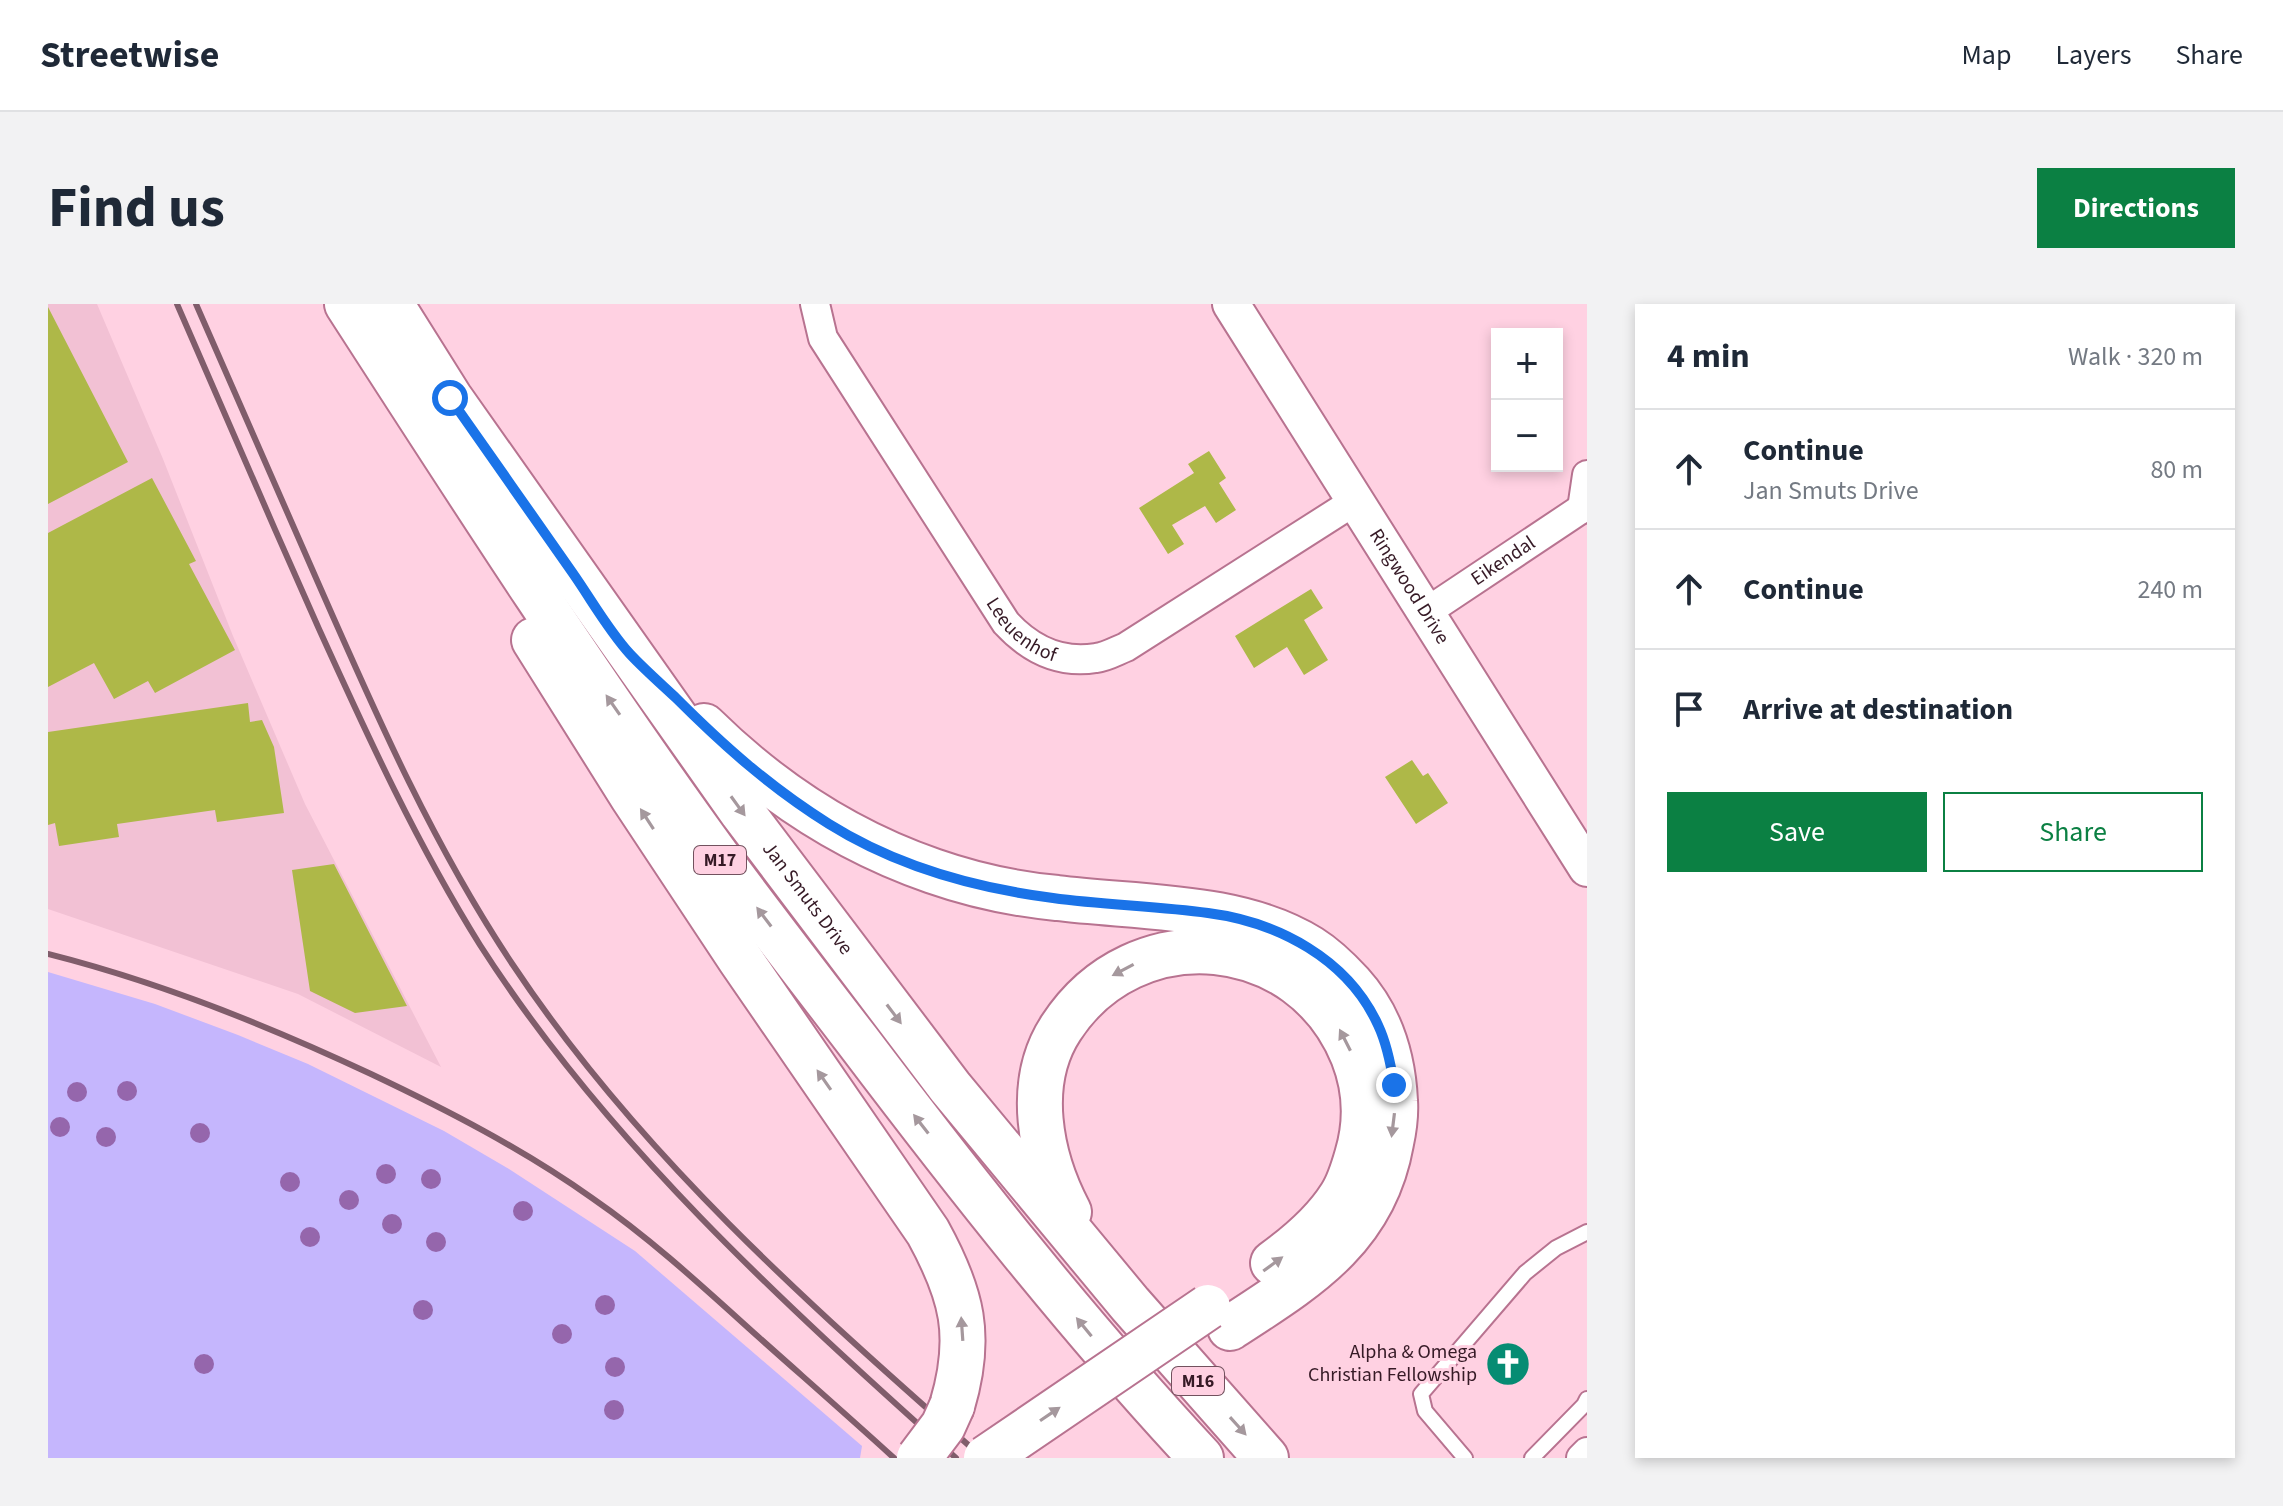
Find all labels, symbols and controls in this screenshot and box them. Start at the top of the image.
text: Streetwise [40,28,219,82]
text: Map [1961,35,2011,75]
text: Layers [2055,35,2131,75]
text: Share [2175,35,2243,75]
button: Directions [2037,168,2235,248]
text: Find us [48,169,225,248]
map controls [1491,328,1563,472]
button: + [1491,328,1563,400]
text: 4 min [1667,332,1750,381]
text: Walk · 320 m [2068,338,2203,375]
route start [432,380,468,416]
button: − [1491,400,1563,472]
text: Continue [1743,429,1864,472]
icon: ahead [1667,447,1711,491]
text: 80 m [2150,451,2203,488]
text: Jan Smuts Drive [1743,472,1919,509]
street label: Ringwood Drive [1362,523,1456,650]
street label: Eikendal [1465,529,1541,593]
icon: ahead [1667,567,1711,611]
text: Continue [1743,568,1864,611]
text: 240 m [2137,571,2203,608]
street label: Leeuenhof [979,592,1061,670]
icon: arrive [1667,687,1711,731]
text: Arrive at destination [1743,688,2013,731]
one-way arrow [606,695,621,716]
button: Save [1667,792,1927,872]
button: Share [1943,792,2203,872]
one-way arrow [729,796,745,816]
one-way arrow [640,808,655,829]
street label: Jan Smuts Drive [755,836,859,961]
road number: M17 [694,846,746,874]
one-way arrow [756,907,772,927]
one-way arrow [1112,962,1134,976]
one-way arrow [886,1004,902,1024]
one-way arrow [1338,1029,1352,1052]
route end [1376,1067,1412,1103]
one-way arrow [817,1070,832,1091]
one-way arrow [1387,1113,1400,1138]
one-way arrow [913,1114,930,1134]
one-way arrow [1262,1256,1283,1272]
one-way arrow [956,1316,969,1341]
one-way arrow [1076,1317,1093,1337]
place label: Alpha & Omega Christian Fellowship [1308,1338,1477,1389]
church icon: Alpha & Omega Christian Fellowship [1484,1340,1532,1388]
road number: M16 [1172,1367,1224,1395]
one-way arrow [1040,1407,1061,1422]
one-way arrow [1228,1416,1246,1435]

